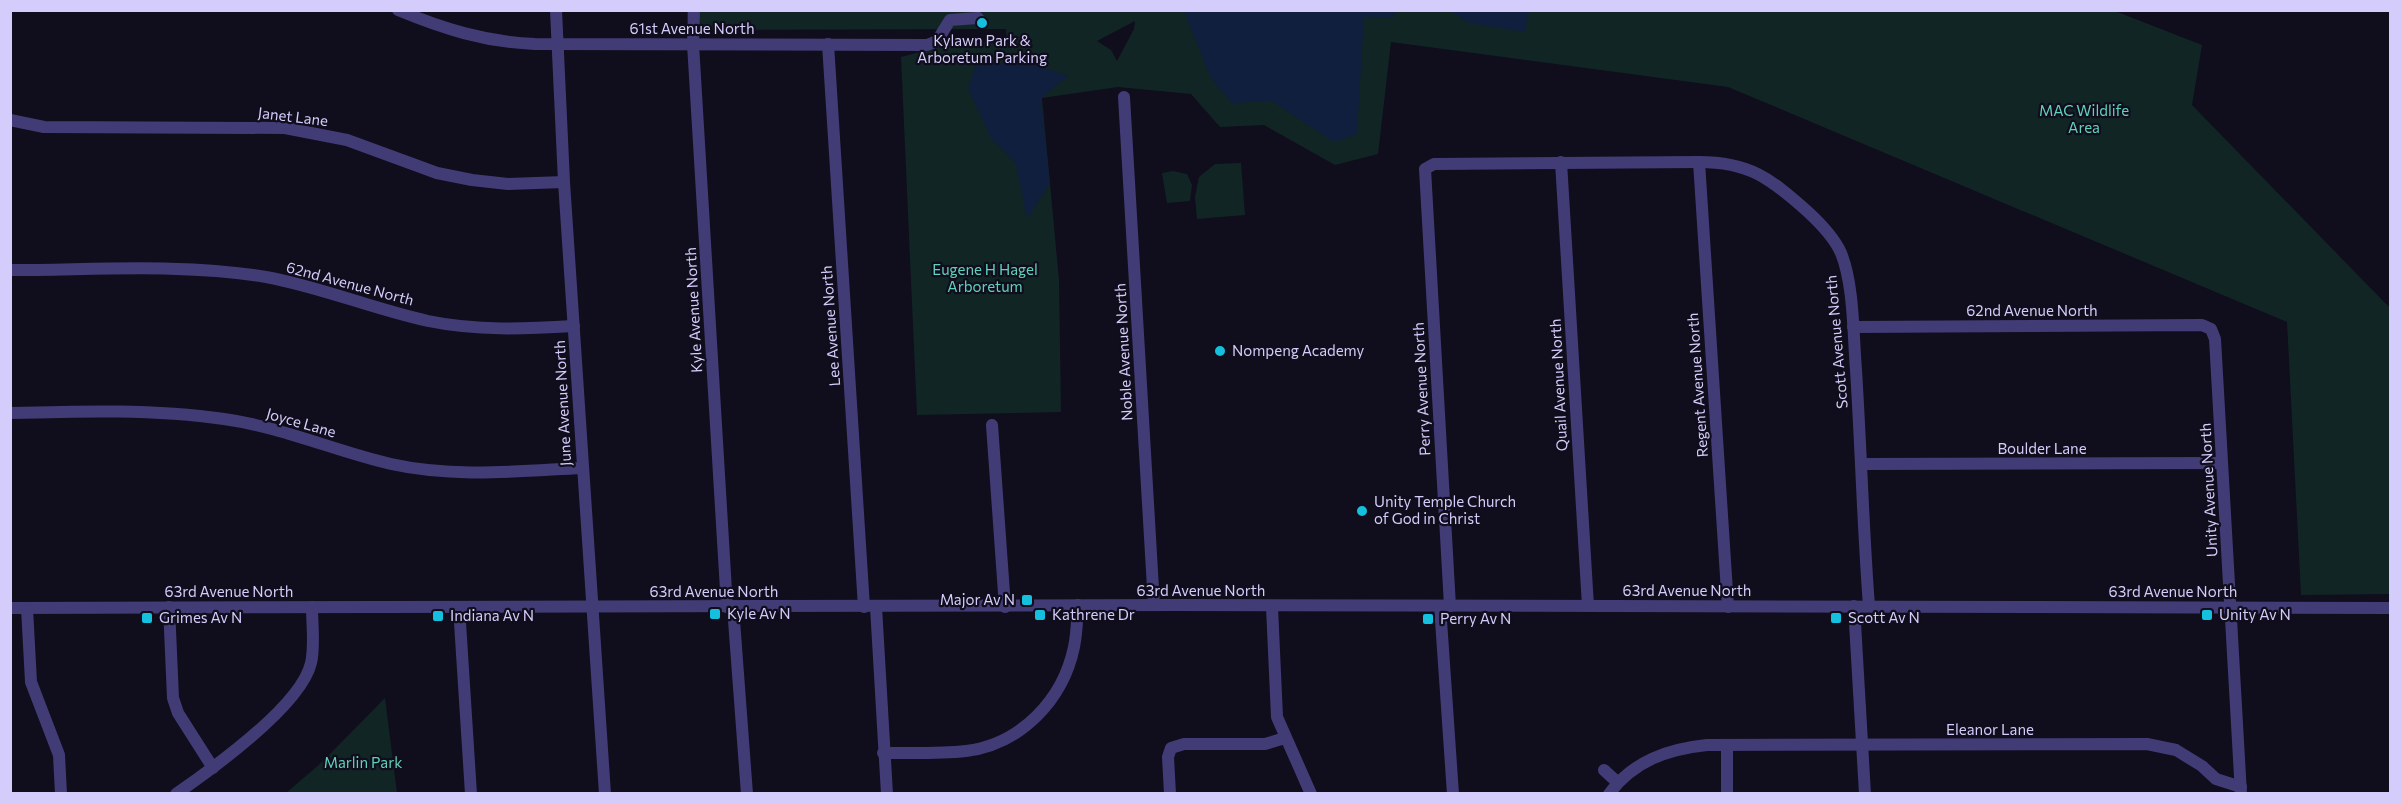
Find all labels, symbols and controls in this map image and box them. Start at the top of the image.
marker: Kylawn Park & Arboretum Parking [975,16,989,30]
street label: 61st Avenue North [629,19,755,37]
place label: Kylawn Park & Arboretum Parking [917,31,1047,66]
park label: MAC Wildlife Area [2039,101,2129,136]
street label: Janet Lane [257,103,329,129]
street label: Kyle Avenue North [681,247,705,373]
street label: 62nd Avenue North [284,257,416,309]
park label: Eugene H Hagel Arboretum [932,260,1038,295]
street label: Lee Avenue North [817,265,843,387]
street label: Scott Avenue North [1821,274,1851,410]
street label: Noble Avenue North [1110,283,1136,421]
street label: 62nd Avenue North [1966,301,2098,319]
street label: Regent Avenue North [1683,312,1711,458]
street label: Quail Avenue North [1546,318,1570,452]
street label: Perry Avenue North [1409,322,1433,456]
street label: June Avenue North [550,340,574,466]
place label: Nompeng Academy [1232,341,1365,359]
marker: Nompeng Academy [1213,344,1227,358]
street label: Joyce Lane [264,404,338,441]
street label: Unity Avenue North [2196,423,2220,557]
street label: Boulder Lane [1997,439,2087,457]
place label: Unity Temple Church of God in Christ [1374,492,1516,527]
marker: Unity Temple Church of God in Christ [1355,504,1369,518]
street label: 63rd Avenue North [1137,581,1265,599]
street label: 63rd Avenue North [1623,581,1751,599]
street label: 63rd Avenue North [165,582,293,600]
street label: 63rd Avenue North [650,582,778,600]
street label: 63rd Avenue North [2109,582,2237,600]
place label: Major Av N [940,590,1015,608]
marker: Major Av N [1020,593,1034,607]
place label: Kyle Av N [727,604,791,622]
place label: Kathrene Dr [1052,605,1135,623]
place label: Unity Av N [2219,605,2291,623]
place label: Indiana Av N [450,606,534,624]
marker: Kyle Av N [708,607,722,621]
place label: Grimes Av N [159,608,242,626]
marker: Kathrene Dr [1033,608,1047,622]
place label: Scott Av N [1848,608,1920,626]
marker: Unity Av N [2200,608,2214,622]
marker: Indiana Av N [431,609,445,623]
place label: Perry Av N [1440,609,1511,627]
marker: Grimes Av N [140,611,154,625]
marker: Scott Av N [1829,611,1843,625]
marker: Perry Av N [1421,612,1435,626]
street label: Eleanor Lane [1946,720,2034,738]
park label: Marlin Park [324,753,402,771]

